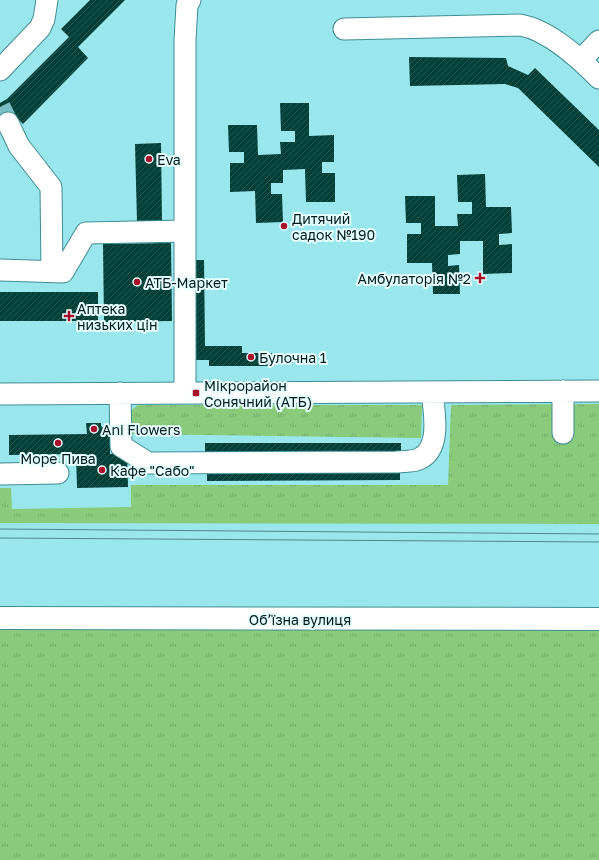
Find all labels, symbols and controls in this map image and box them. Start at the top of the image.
place label: Eva [157,151,181,168]
marker: Eva [144,154,154,164]
place label: Дитячий садок №190 [292,210,375,243]
marker: Дитячий садок №190 [279,221,289,231]
place label: Амбулаторія №2 [358,270,471,287]
marker: Амбулаторія №2 [474,272,486,284]
place label: АТБ-Маркет [145,274,228,291]
marker: АТБ-Маркет [132,277,142,287]
place label: Аптека низьких цін [77,300,158,333]
marker: Аптека низьких цін [64,311,74,321]
place label: Булочна 1 [259,349,327,366]
marker: Булочна 1 [246,352,256,362]
place label: Мікрорайон Сонячний (АТБ) [204,377,312,410]
marker: Мікрорайон Сонячний (АТБ) [191,388,201,398]
place label: Ani Flowers [102,421,180,438]
marker: Ani Flowers [89,424,99,434]
marker: Море Пива [53,438,63,448]
place label: Море Пива [20,450,96,467]
place label: Кафе "Сабо" [110,462,195,479]
marker: Кафе "Сабо" [97,465,107,475]
street label: Обʼїзна вулиця [249,611,351,628]

